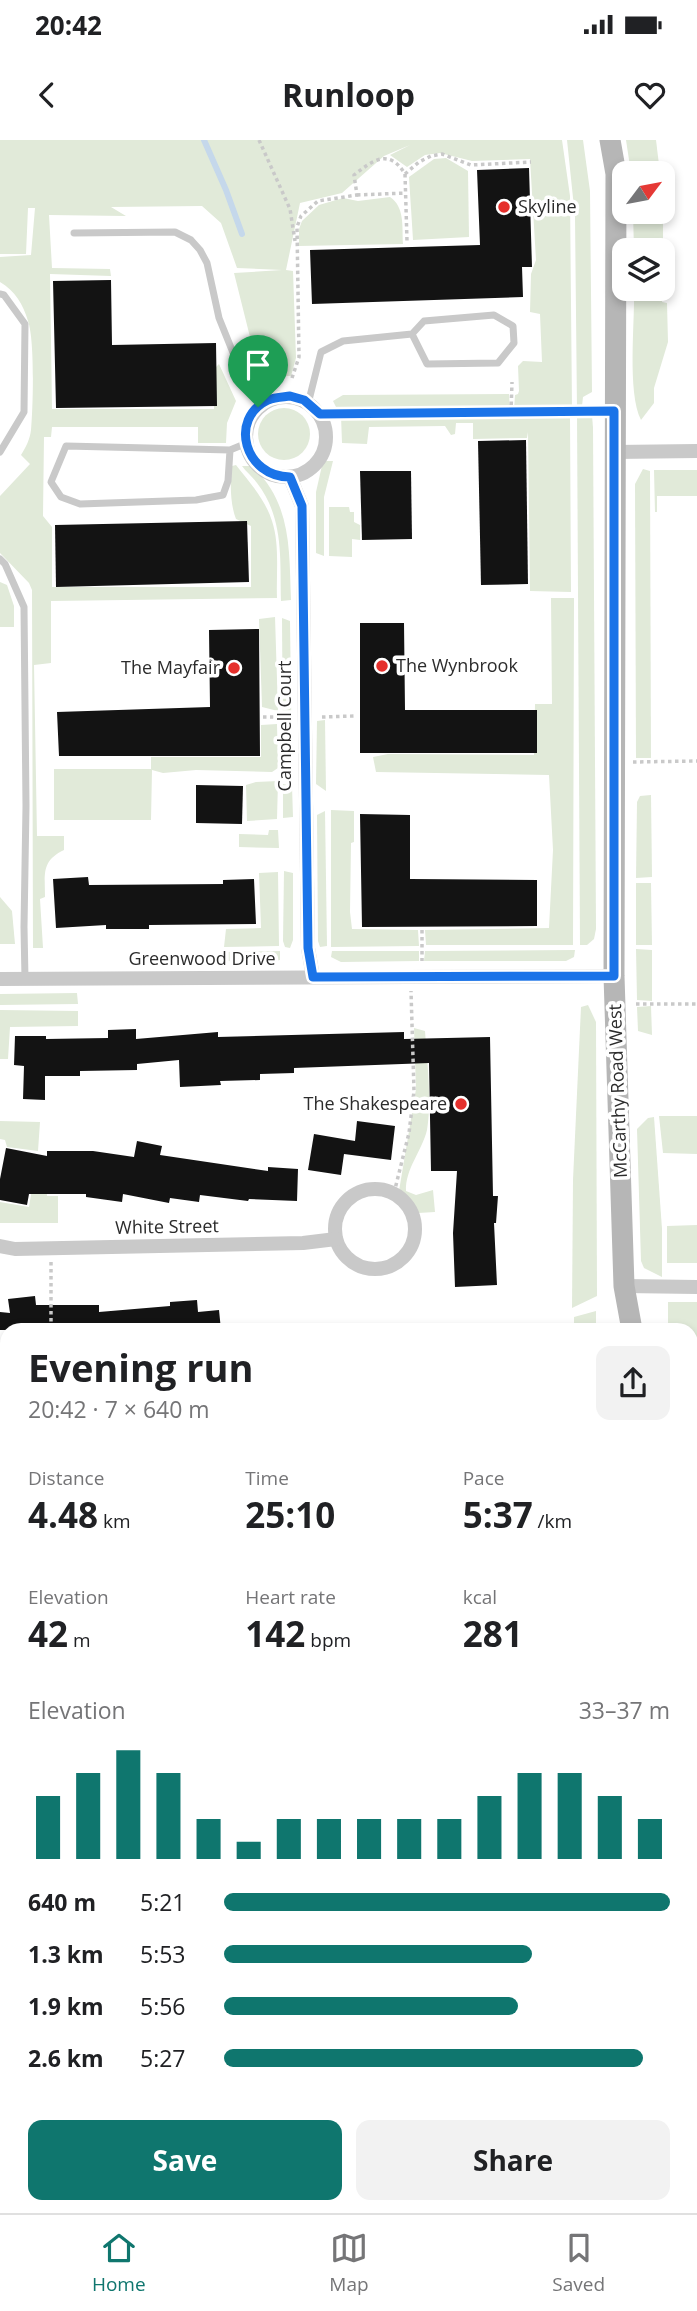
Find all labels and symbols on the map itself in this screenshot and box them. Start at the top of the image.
north arrow [612,161,676,224]
place label: Skyline [518,194,577,218]
marker: Skyline [496,199,512,215]
pin [228,335,288,407]
place label: The Wynbrook [396,653,518,677]
place label: The Mayfair [121,655,221,679]
marker: The Wynbrook [374,658,390,674]
marker: The Mayfair [226,660,242,676]
street label: Campbell Court [272,661,296,791]
street label: Greenwood Drive [128,946,276,970]
street label: McCarthy Road West [602,1004,632,1178]
place label: The Shakespeare [304,1091,447,1115]
marker: The Shakespeare [453,1096,469,1112]
street label: White Street [115,1213,219,1239]

